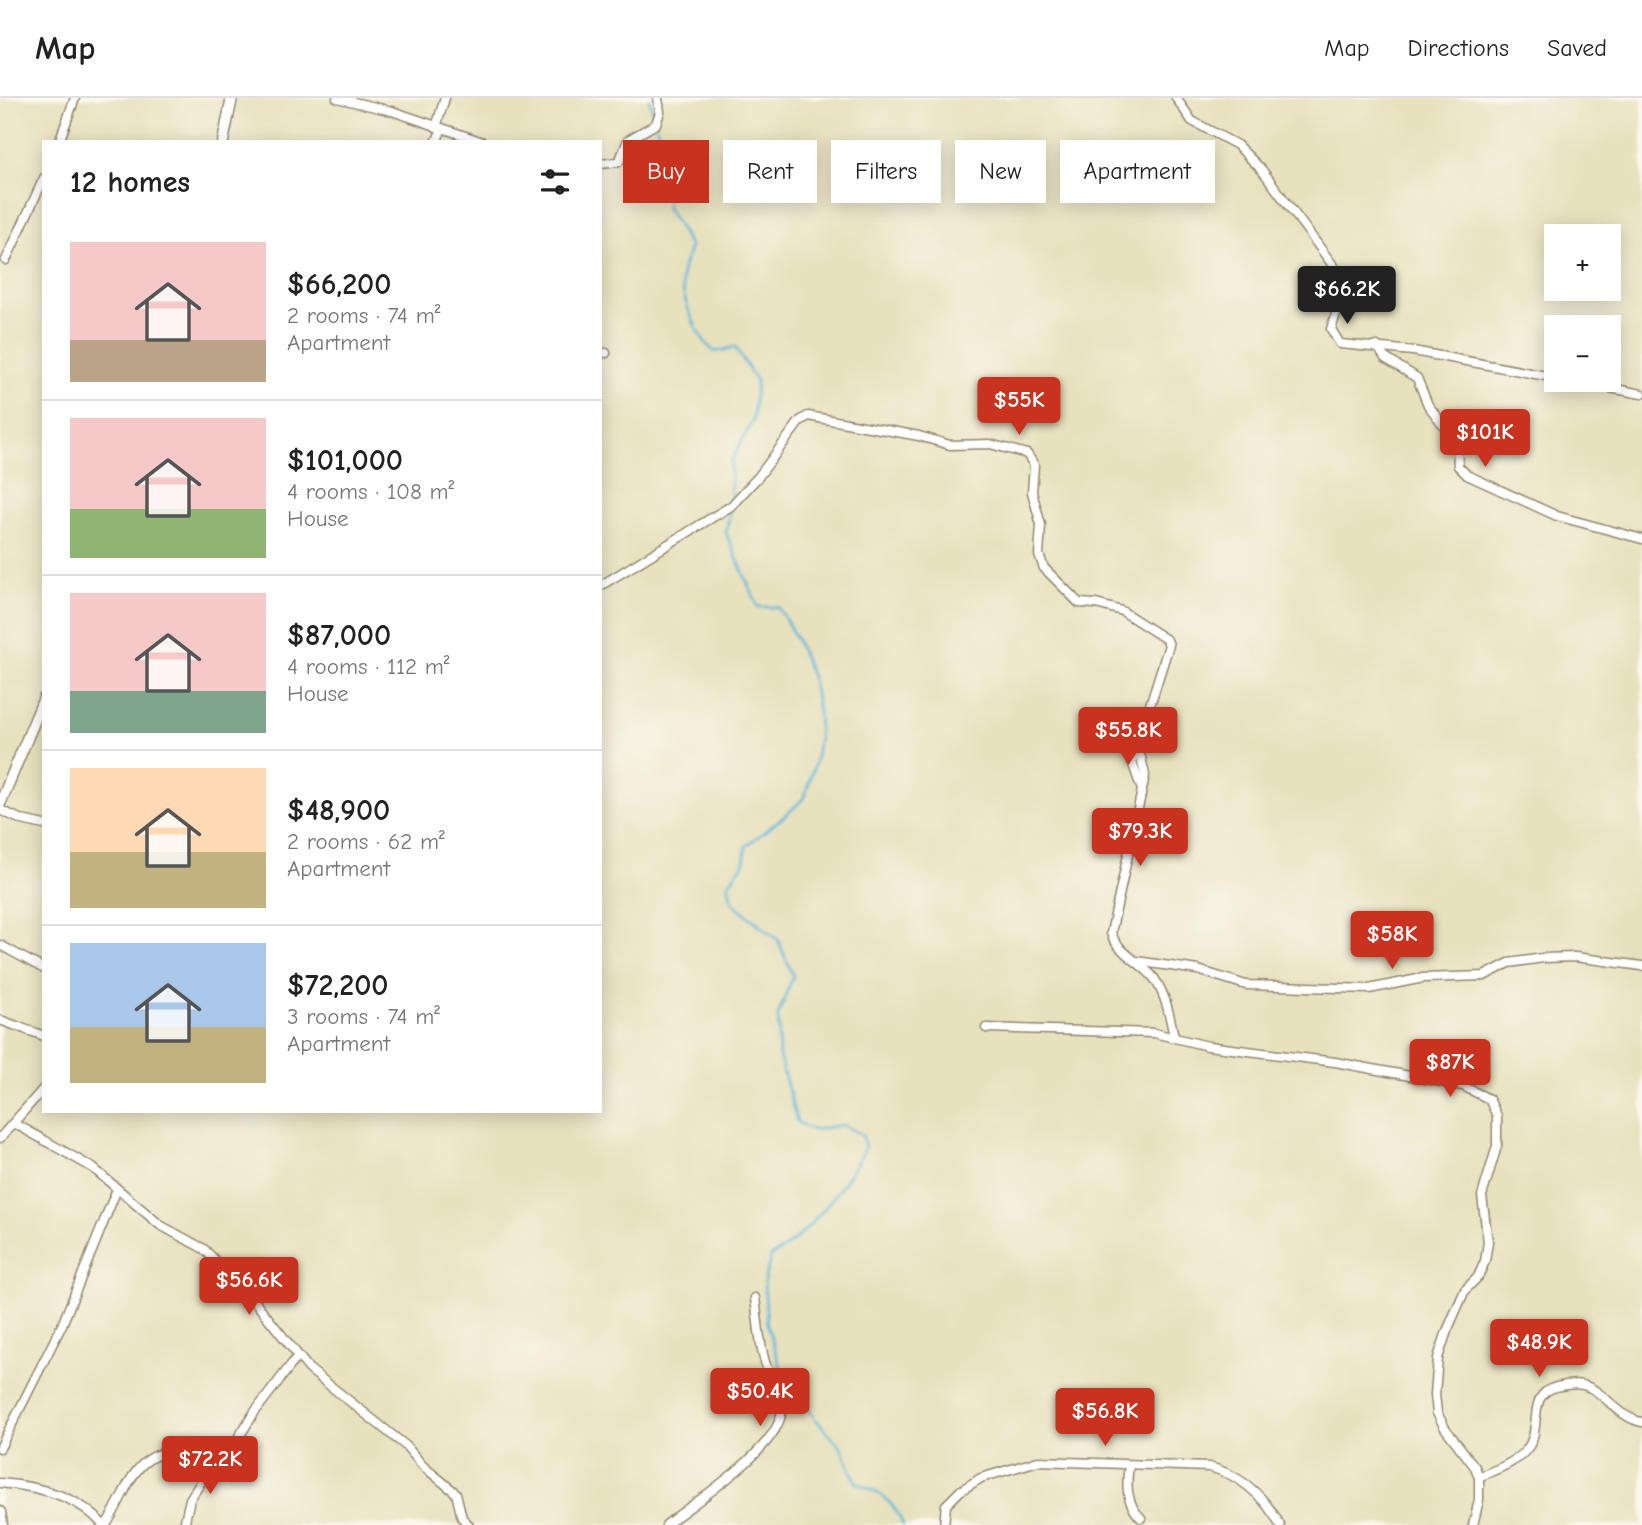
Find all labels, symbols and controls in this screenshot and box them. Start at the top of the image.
text: Map [35,29,96,67]
text: Map [1324,34,1370,62]
text: Directions [1408,34,1509,62]
text: Saved [1547,34,1607,62]
chip: Buy [623,140,709,203]
chip: Rent [723,140,817,203]
chip: Filters [831,140,941,203]
chip: New [955,140,1046,203]
chip: Apartment [1060,140,1215,203]
icon: filters [536,163,574,201]
text: 12 homes [70,165,190,200]
map controls [1544,224,1621,392]
button: + [1544,224,1621,301]
pin: $66.2K [1290,266,1404,326]
text: $66,200 [287,267,391,302]
icon: home [126,270,210,354]
text: $66.2K [1314,275,1380,302]
text: 2 rooms · 74 m² [287,302,440,329]
button: − [1544,315,1621,392]
text: Apartment [287,329,390,356]
pin: $55K [978,378,1060,437]
text: $55K [993,386,1045,413]
pin: $101K [1436,410,1534,469]
text: $101K [1456,418,1514,445]
text: $101,000 [287,443,403,478]
icon: home [126,446,210,530]
text: 4 rooms · 108 m² [287,478,454,505]
text: House [287,505,349,532]
text: $87,000 [287,618,391,653]
icon: home [126,621,210,705]
text: 4 rooms · 112 m² [287,653,450,680]
text: House [287,680,349,707]
pin: $55.8K [1071,708,1185,767]
text: $55.8K [1094,716,1162,743]
text: $48,900 [287,793,390,828]
icon: home [126,796,210,880]
pin: $79.3K [1083,808,1197,868]
text: $79.3K [1108,817,1172,844]
text: 2 rooms · 62 m² [287,828,445,855]
text: Apartment [287,855,390,882]
pin: $58K [1351,912,1433,971]
text: $58K [1367,920,1417,947]
text: $72,200 [287,968,389,1003]
icon: home [126,971,210,1055]
text: 3 rooms · 74 m² [287,1003,440,1030]
text: Apartment [287,1030,390,1057]
pin: $87K [1409,1040,1491,1099]
text: $87K [1426,1048,1474,1075]
pin: $56.6K [192,1258,306,1317]
text: $56.6K [215,1266,283,1293]
pin: $48.9K [1482,1320,1596,1379]
text: $48.9K [1506,1328,1572,1355]
pin: $50.4K [703,1368,817,1428]
text: $50.4K [726,1377,794,1404]
pin: $56.8K [1048,1388,1162,1448]
text: $56.8K [1072,1397,1138,1424]
pin: $72.2K [153,1436,267,1496]
text: $72.2K [178,1445,242,1472]

